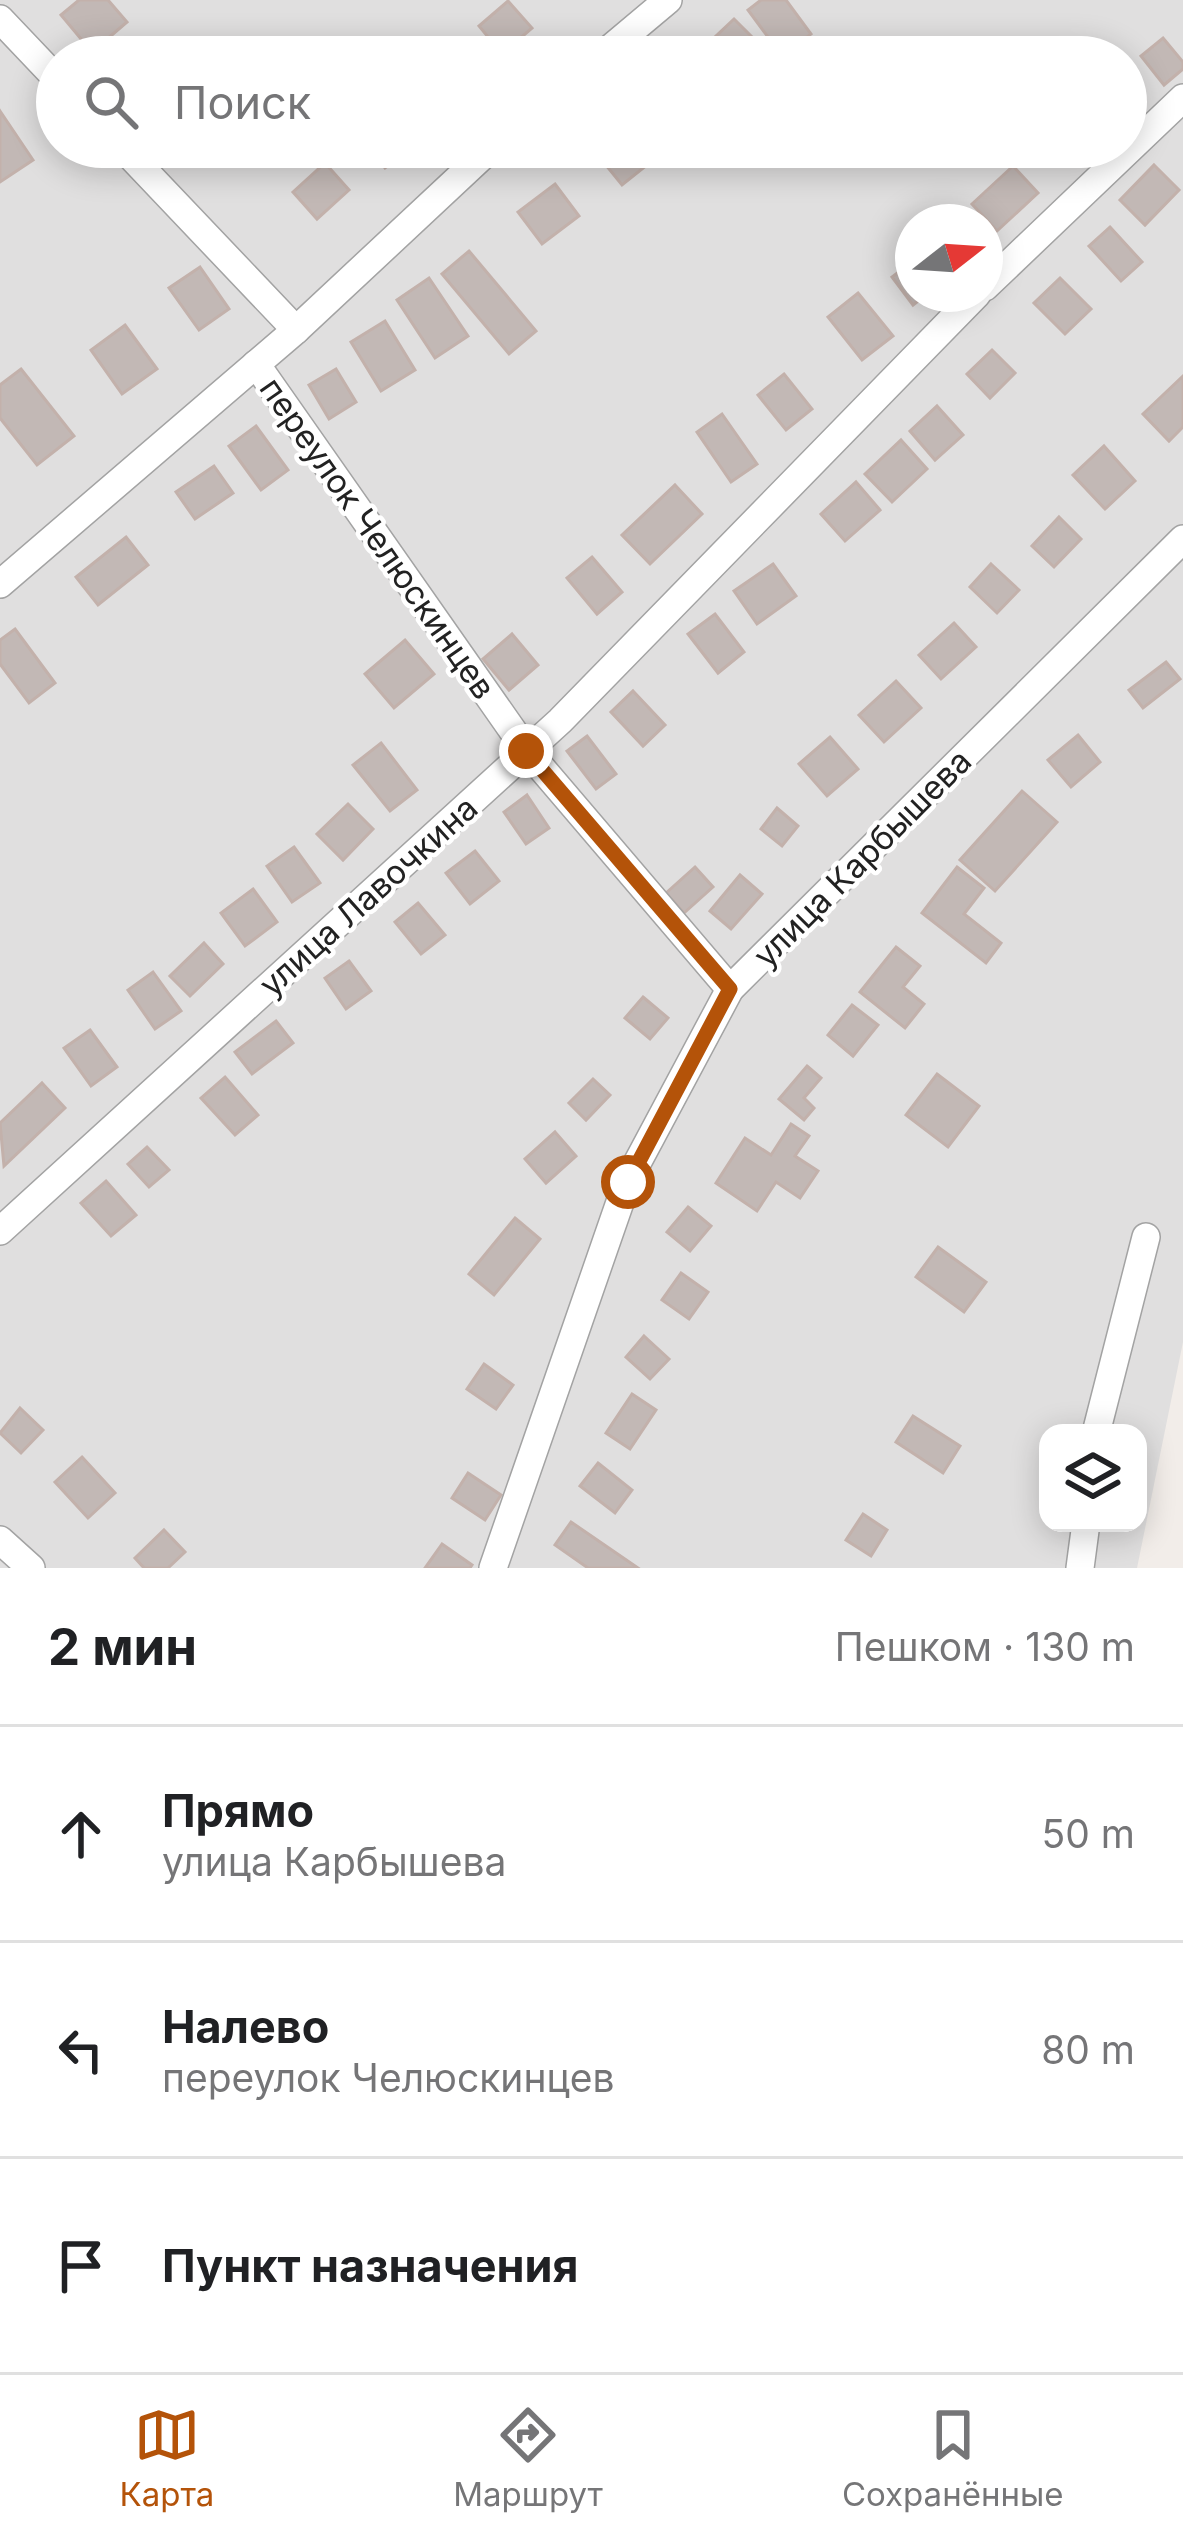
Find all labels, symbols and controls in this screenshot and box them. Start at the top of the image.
search box [36,36,1147,168]
icon: search [78,69,144,135]
text: Поиск [174,75,311,130]
north arrow [895,204,1003,312]
street label: переулок Челюскинцев [252,370,504,706]
route end [499,724,553,778]
street label: улица Карбышева [745,741,979,975]
street label: улица Лавочкина [251,788,485,1004]
route start [601,1155,655,1209]
map controls [1039,1424,1147,1532]
button: layers [1039,1424,1147,1532]
text: 2 мин [48,1616,197,1677]
text: Пешком · 130 m [835,1623,1135,1670]
text: Прямо [162,1783,314,1838]
icon: ahead [48,1801,114,1867]
text: 50 m [1042,1810,1135,1857]
text: улица Карбышева [162,1838,506,1885]
text: Налево [162,1999,329,2054]
icon: left [48,2017,114,2083]
text: 80 m [1041,2026,1135,2073]
text: переулок Челюскинцев [162,2054,615,2101]
icon: arrive [48,2233,114,2299]
text: Пункт назначения [162,2238,579,2293]
tab: Карта [119,2402,214,2514]
tab: Маршрут [453,2402,603,2514]
tab: Сохранённые [842,2402,1063,2514]

